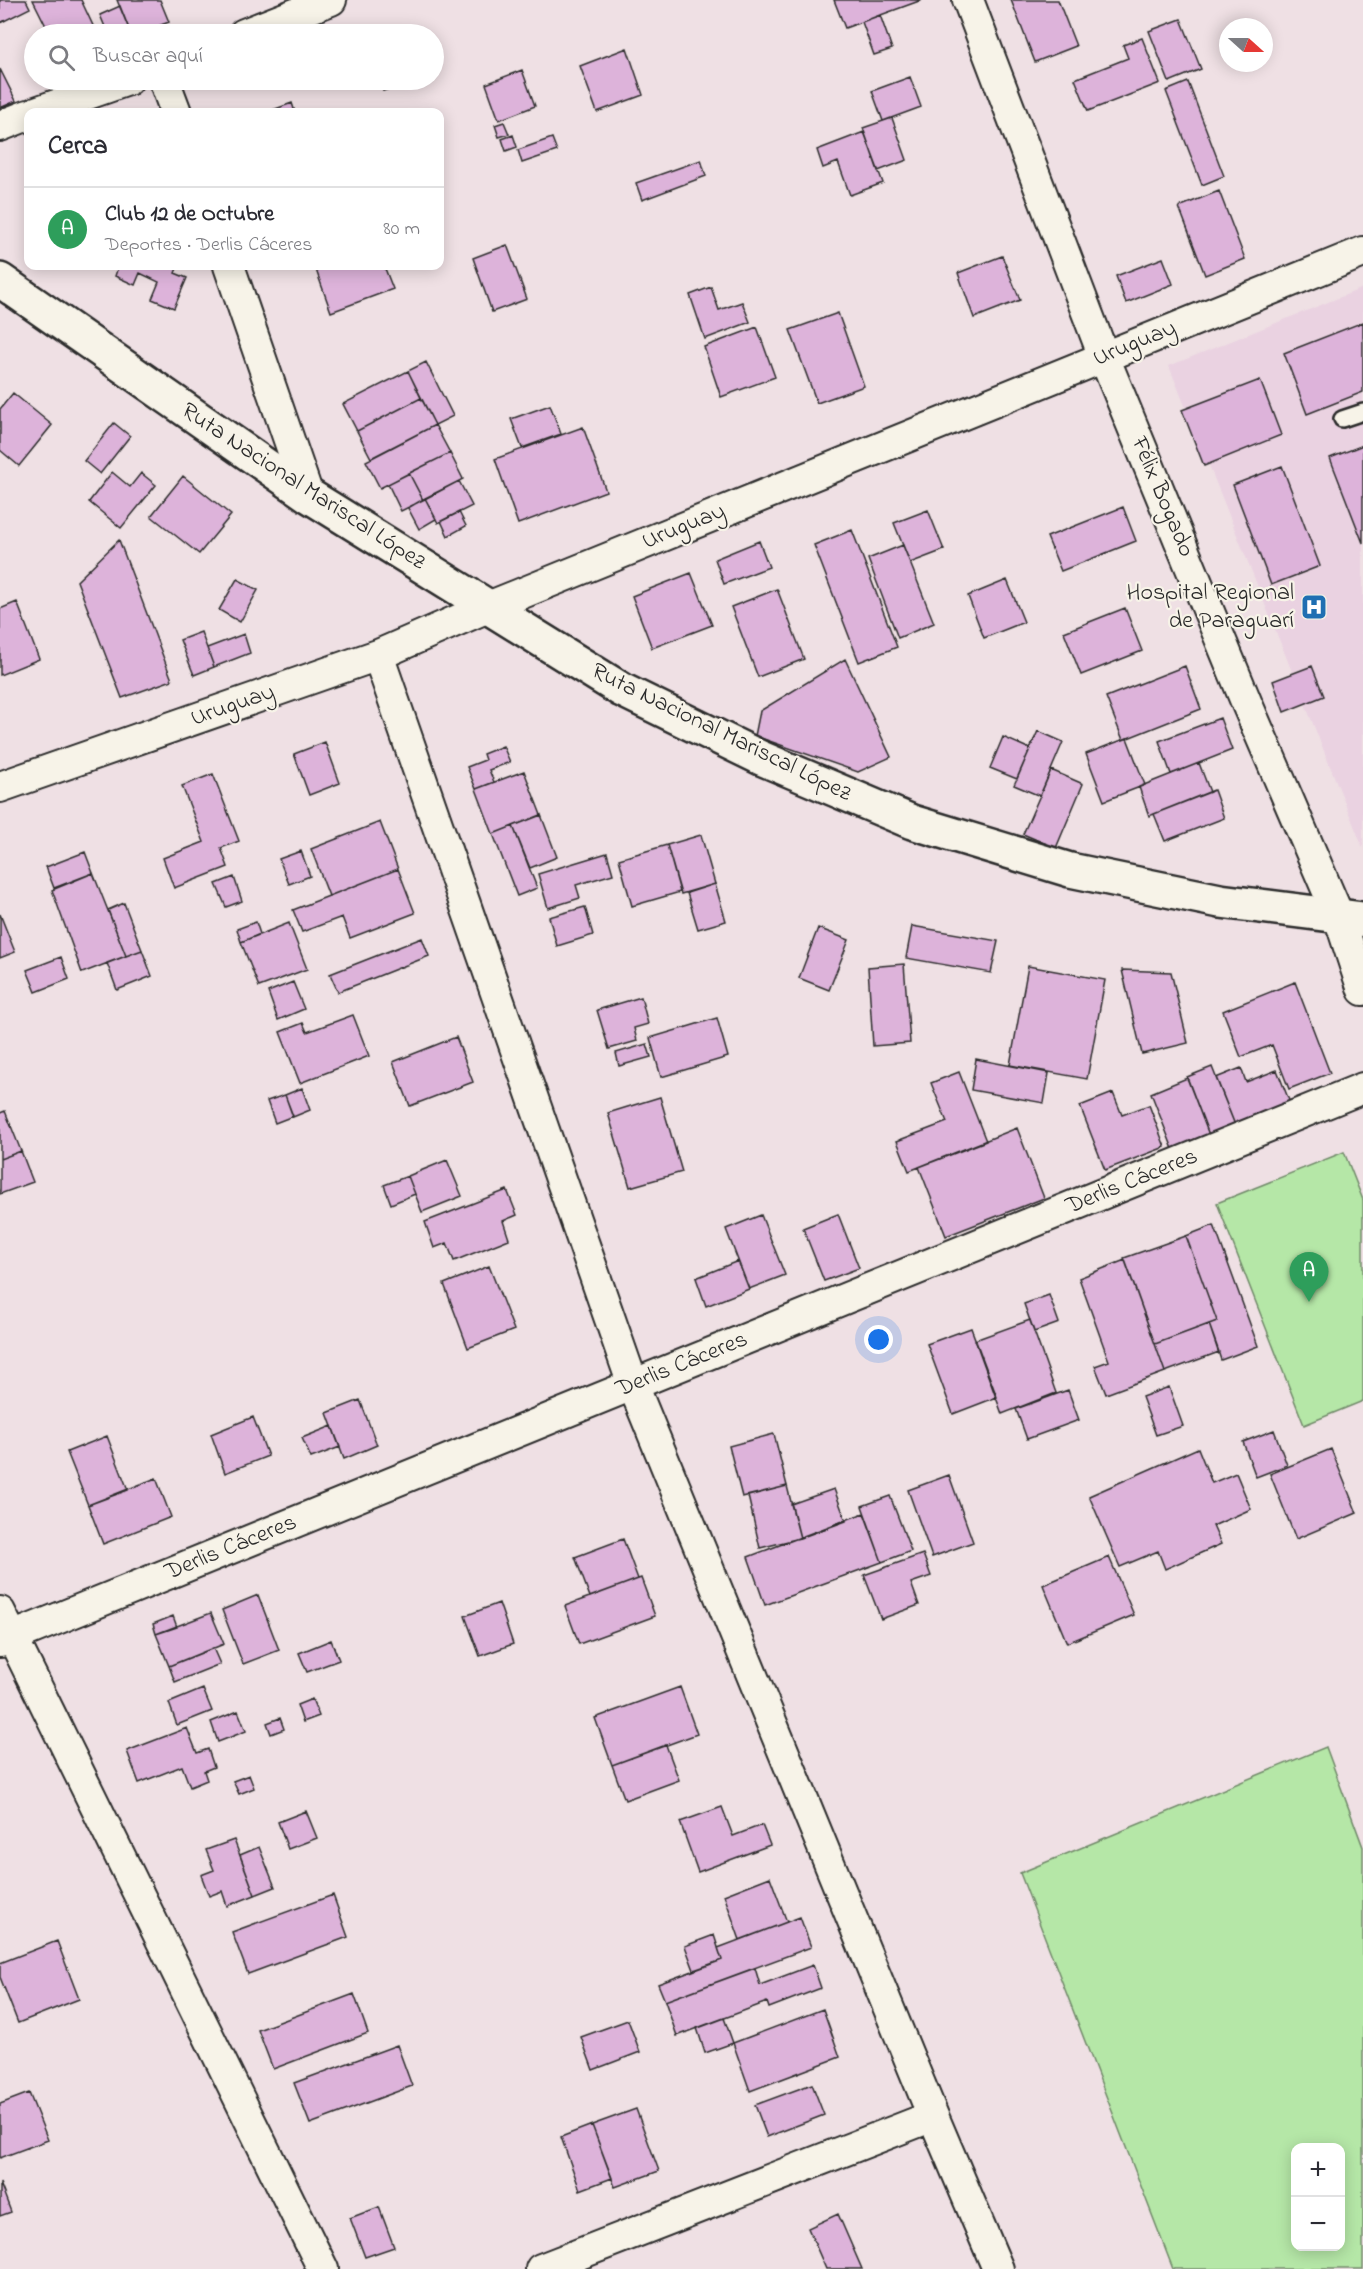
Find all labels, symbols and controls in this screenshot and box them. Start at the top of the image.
north arrow [1219,18,1273,72]
search box [24,24,444,90]
icon: search [45,41,78,74]
text: Buscar aquí [93,41,203,73]
text: Cerca [48,128,108,166]
text: Club 12 de Octubre [105,199,274,231]
text: A [61,215,74,244]
text: 80 m [383,215,420,244]
text: Deportes · Derlis Cáceres [105,231,313,260]
street label: Uruguay [1088,311,1182,377]
street label: Ruta Nacional Mariscal López [174,394,433,580]
street label: Félix Bogado [1121,431,1203,563]
street label: Uruguay [637,494,731,560]
place label: Hospital Regional de Paraguarí [1126,576,1294,639]
hospital icon: Hospital Regional de Paraguarí [1299,592,1329,622]
street label: Ruta Nacional Mariscal López [585,655,858,812]
street label: Uruguay [186,675,280,738]
street label: Derlis Cáceres [1060,1140,1203,1225]
pin: A [1290,1252,1328,1302]
street label: Derlis Cáceres [610,1323,753,1408]
your location [864,1325,893,1354]
street label: Derlis Cáceres [159,1506,302,1591]
map controls [1291,2143,1345,2251]
button: + [1291,2143,1345,2197]
button: − [1291,2197,1345,2251]

